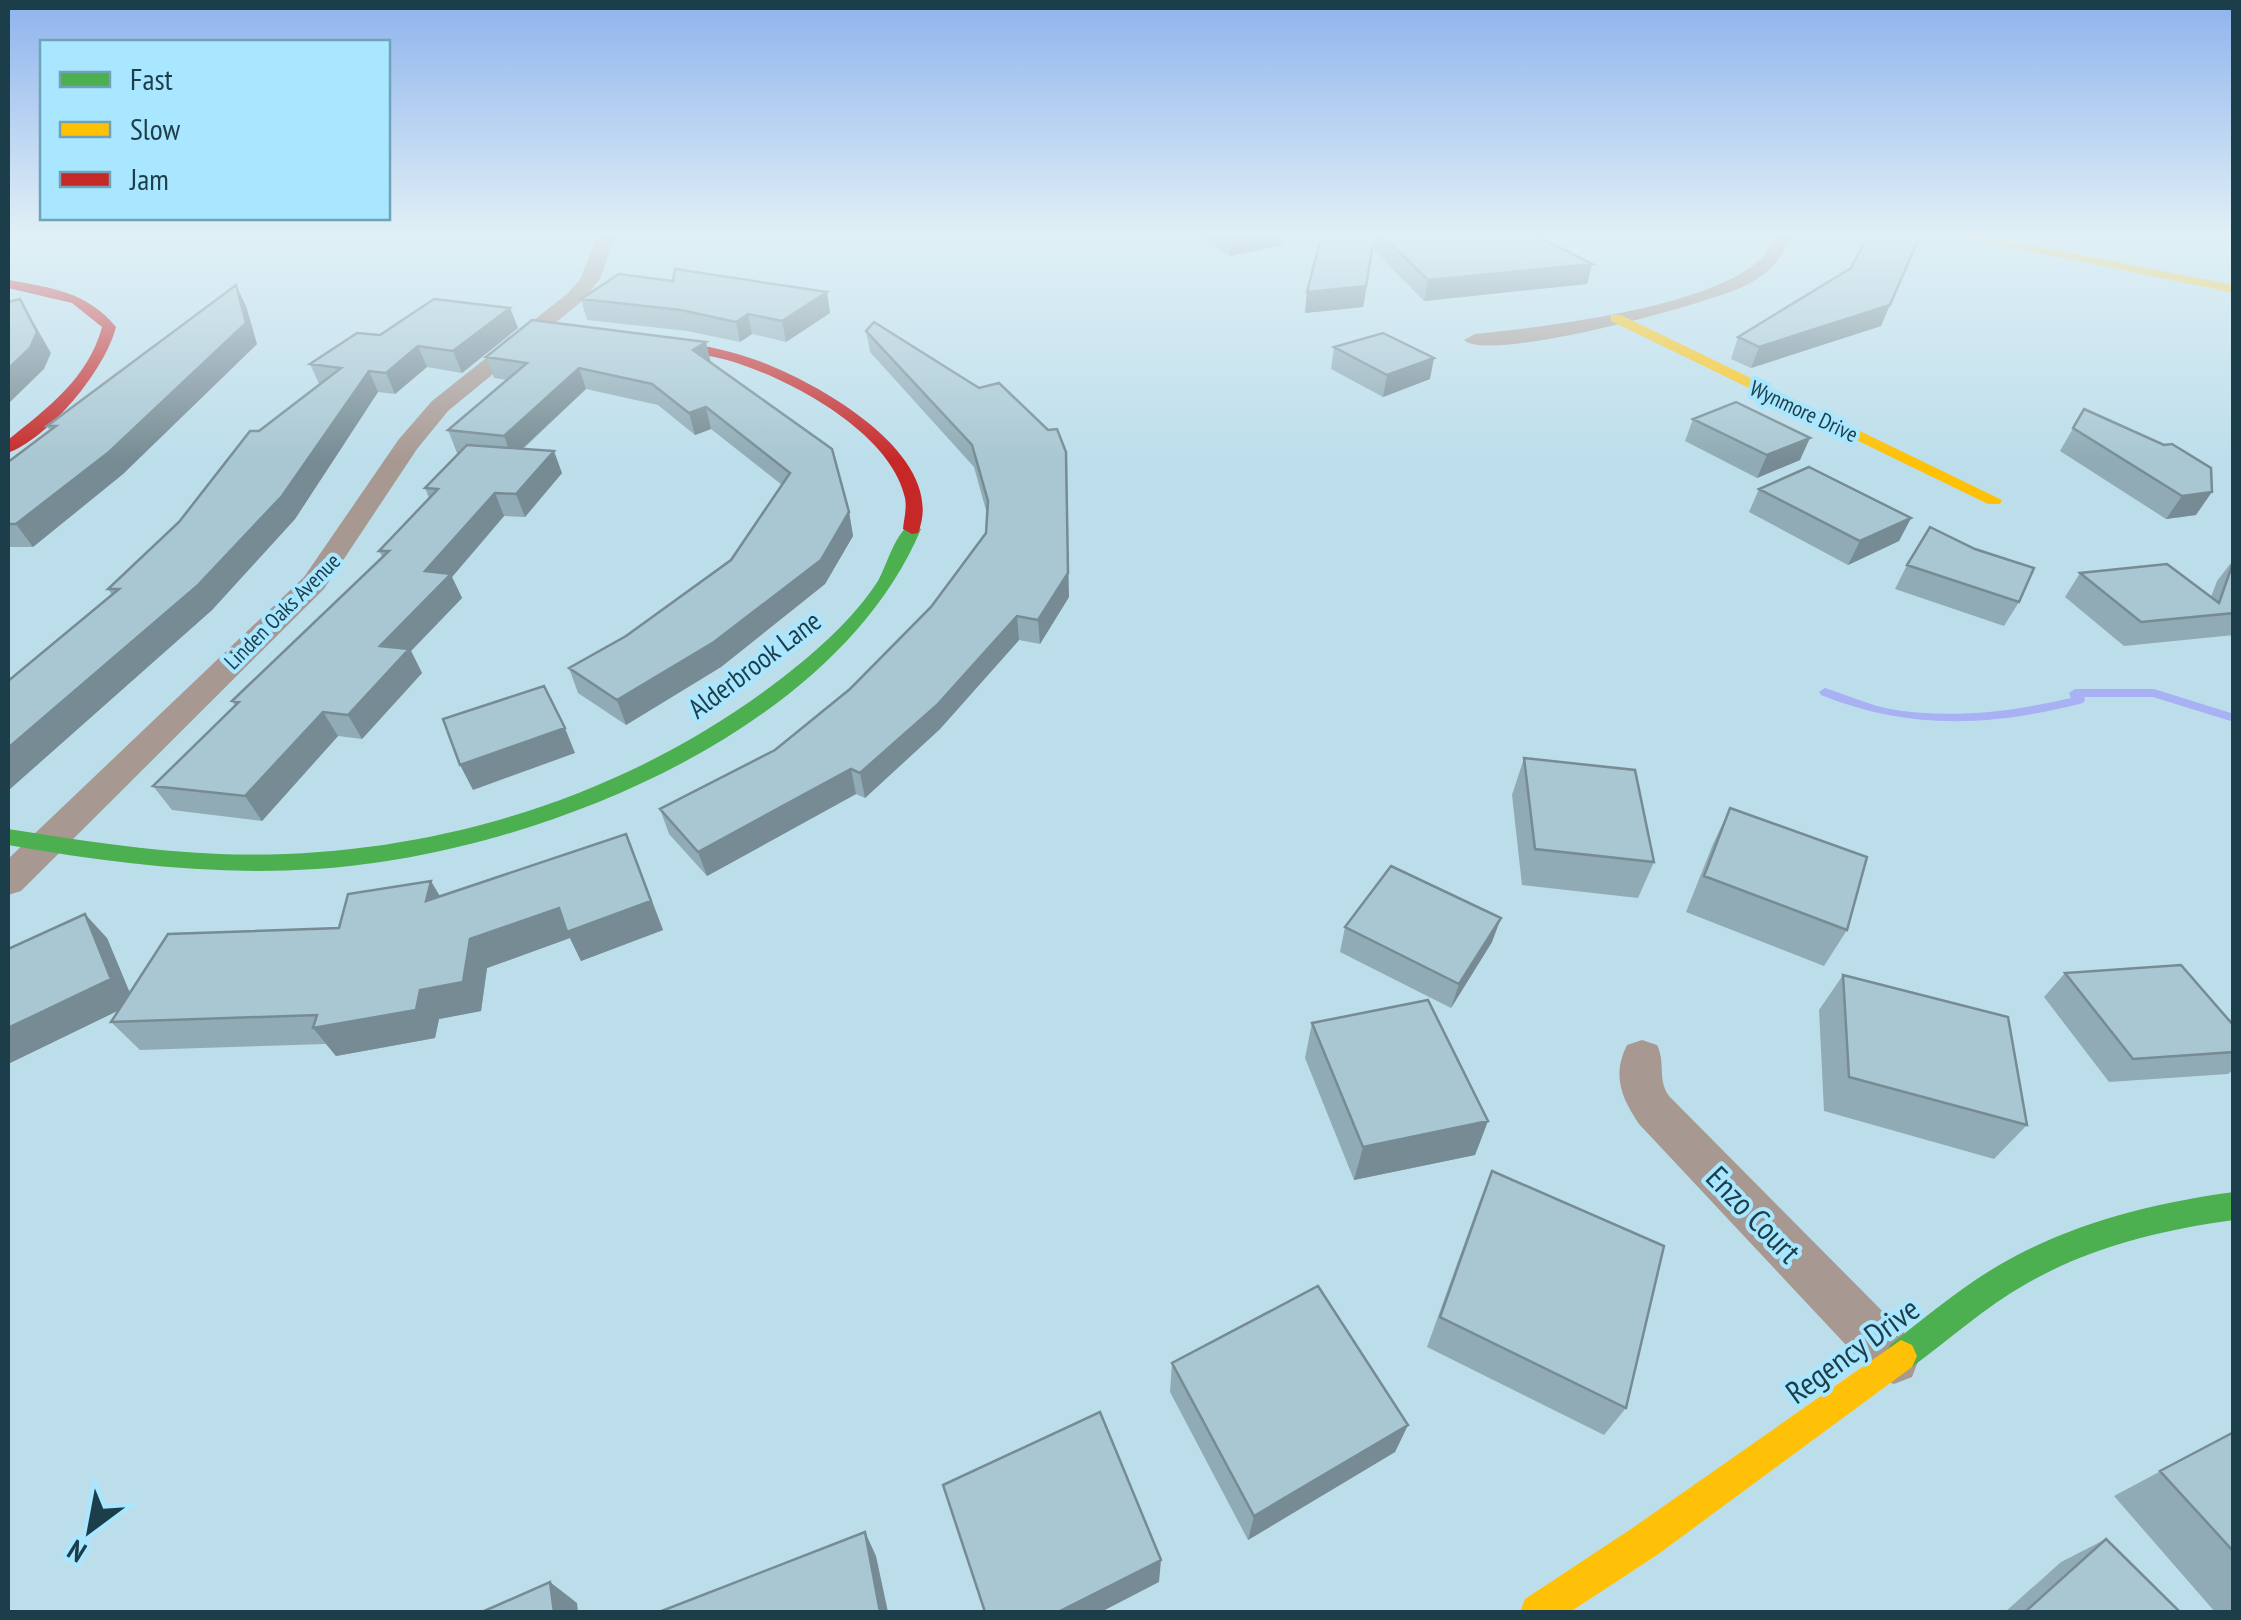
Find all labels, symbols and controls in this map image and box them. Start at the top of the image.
legend [40,40,390,220]
text: Fast [130,59,174,98]
text: Slow [130,109,181,148]
text: Jam [129,159,169,198]
street label: Wynmore Drive [1746,374,1862,448]
street label: Linden Oaks Avenue [218,547,346,675]
street label: Alderbrook Lane [680,602,828,726]
street label: Enzo Court [1697,1156,1811,1272]
street label: Regency Drive [1777,1287,1927,1413]
north arrow [40,1480,140,1580]
text: N [60,1532,93,1571]

